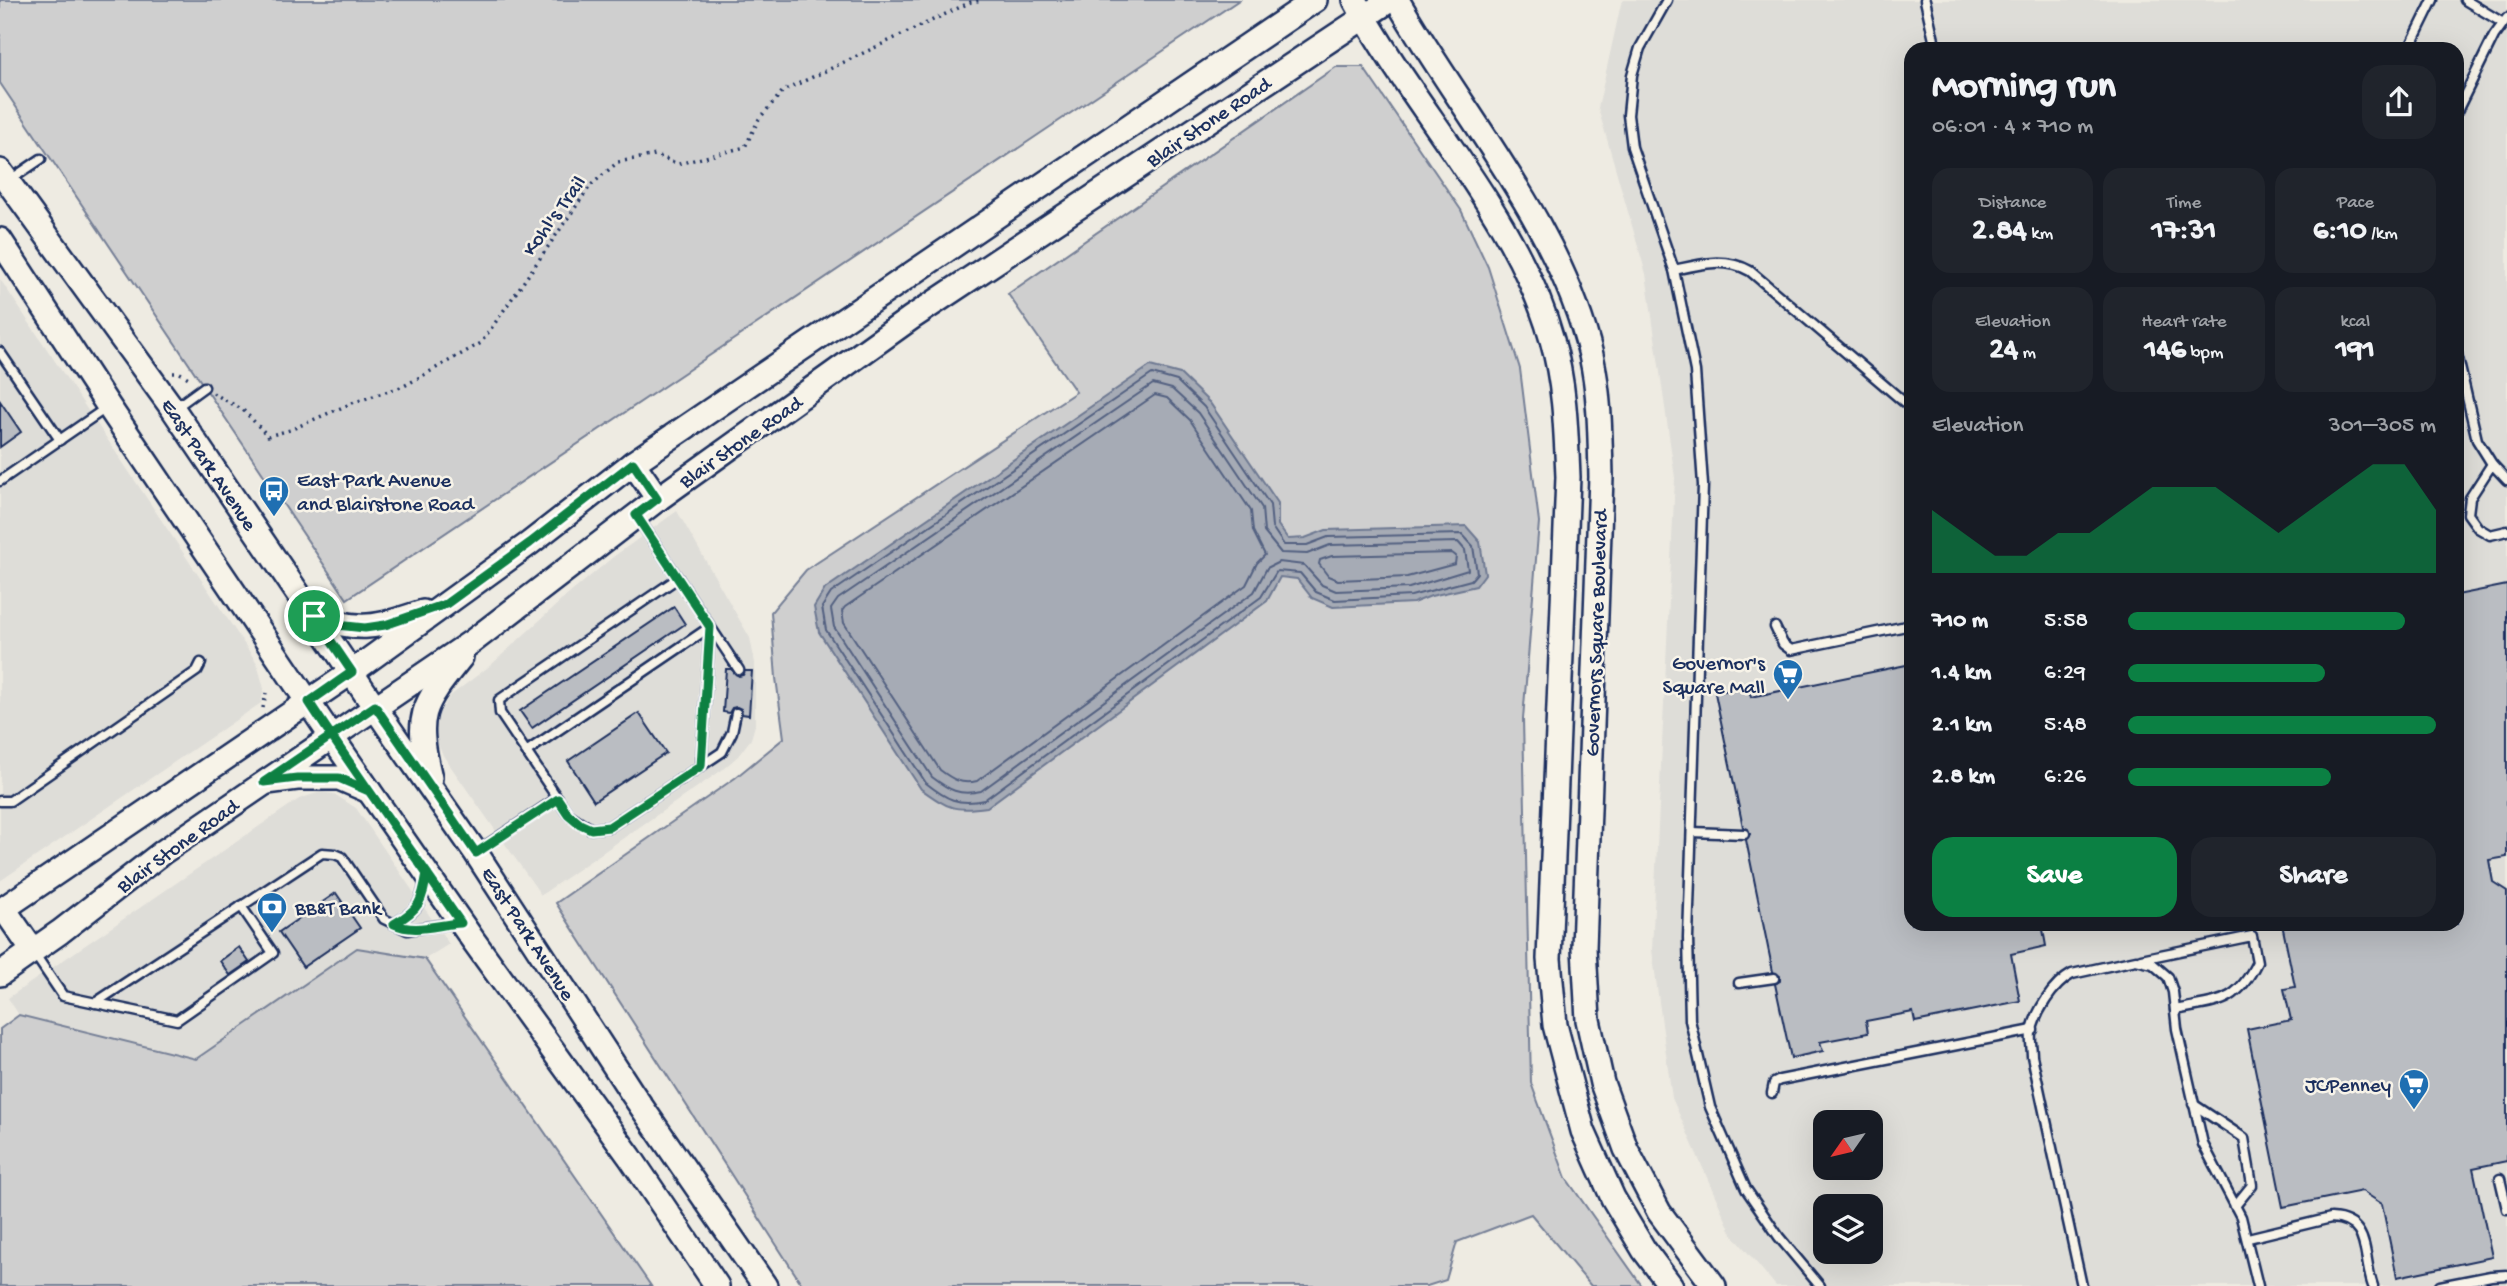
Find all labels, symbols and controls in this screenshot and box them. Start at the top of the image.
button: share [2362,65,2436,139]
text: Morning run [1932,66,2116,110]
street label: Blair Stone Road [1142,72,1278,175]
text: 06:01 · 4 × 710 m [1932,114,2093,141]
street label: Kohl's Trail [518,172,593,262]
text: Distance [1979,192,2046,215]
text: Time [2167,192,2201,215]
text: Pace [2337,192,2374,215]
text: 2.84 [1972,215,2027,250]
text: 17:31 [2152,215,2216,250]
text: 6:10 [2313,215,2367,250]
text: km [2027,223,2053,246]
text: /km [2367,223,2398,246]
text: Elevation [1975,311,2050,334]
text: Heart rate [2141,311,2227,334]
text: kcal [2340,311,2370,334]
text: 24 [1989,334,2018,369]
text: 146 [2145,334,2186,369]
text: 191 [2336,334,2375,369]
text: m [2018,342,2036,365]
text: bpm [2186,342,2223,365]
street label: Blair Stone Road [675,391,810,496]
street label: East Park Avenue [154,395,261,538]
text: Elevation [1932,413,2023,440]
text: 301–305 m [2329,413,2436,440]
place label: East Park Avenue and Blairstone Road [297,470,475,519]
bus stop icon: East Park Avenue and Blairstone Road [257,474,291,518]
street label: Governors Square Boulevard [1582,507,1615,757]
pin [284,586,344,646]
icon: arrive [295,597,333,635]
text: 710 m [1932,608,1988,635]
text: 5:58 [2044,608,2088,635]
place label: Governor's Square Mall [1662,653,1766,702]
supermarket icon: Governor's Square Mall [1771,657,1805,701]
text: 1.4 km [1932,660,1991,687]
text: 6:29 [2044,660,2086,687]
text: 2.1 km [1932,712,1992,739]
text: 5:48 [2044,712,2087,739]
text: 2.8 km [1932,764,1995,791]
text: 6:26 [2044,764,2086,791]
street label: Blair Stone Road [112,794,246,901]
button: Save [1932,837,2177,917]
button: Share [2191,837,2436,917]
street label: East Park Avenue [474,863,579,1007]
bank icon: BB&T Bank [255,890,289,934]
place label: BB&T Bank [294,898,384,923]
supermarket icon: JCPenney [2397,1067,2431,1111]
place label: JCPenney [2305,1075,2391,1100]
north arrow [1813,1110,1883,1180]
map controls [1813,1110,1883,1264]
button: layers [1813,1194,1883,1264]

